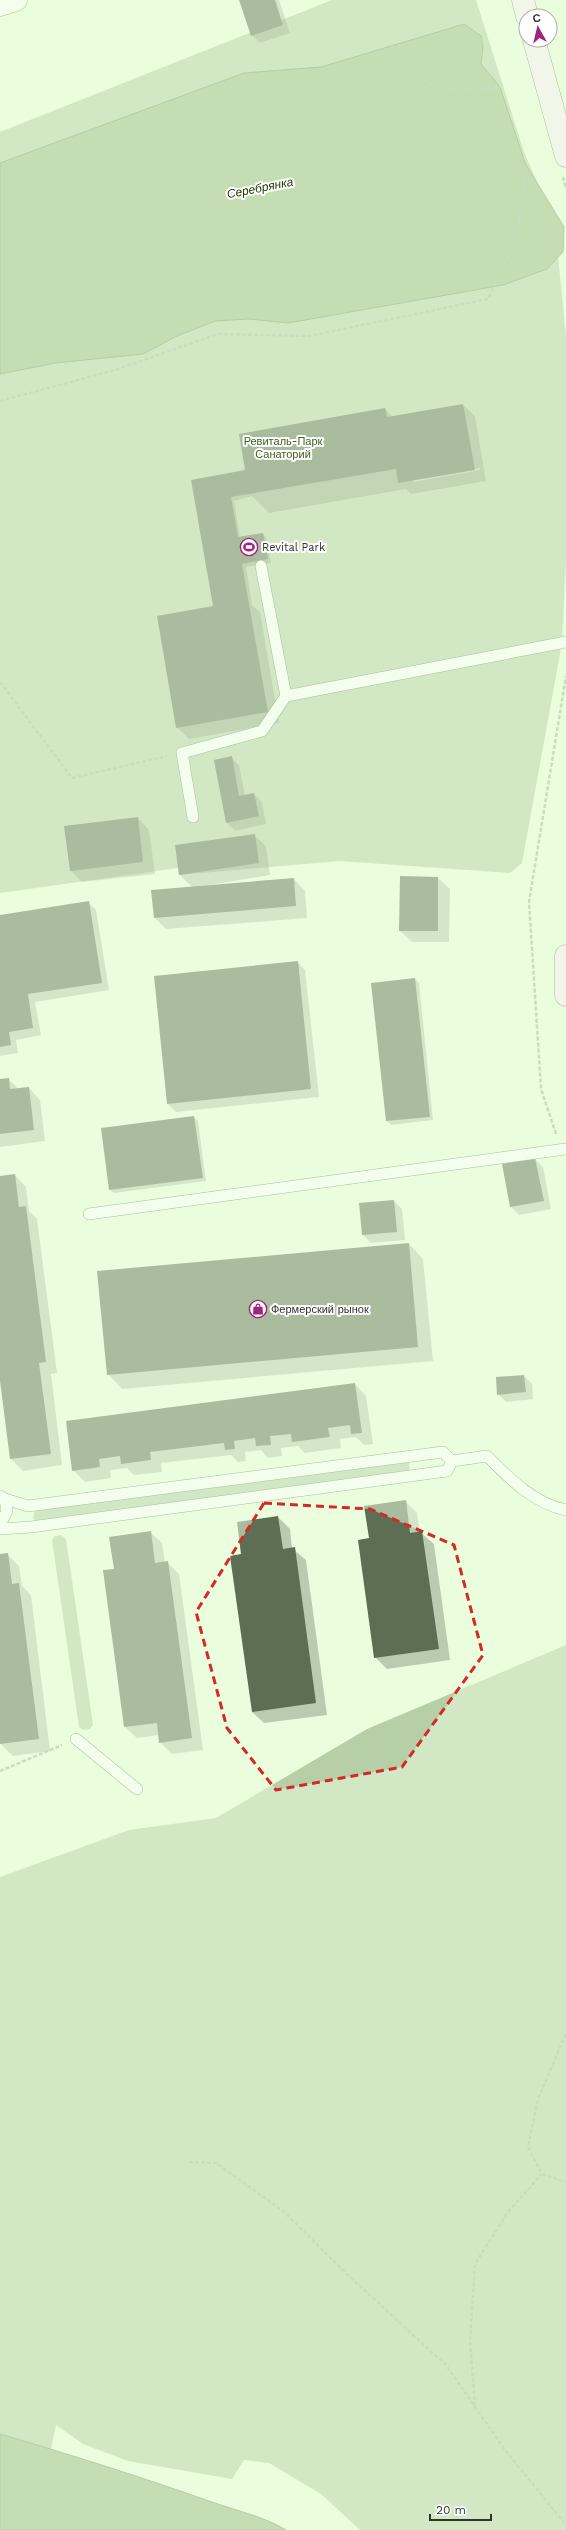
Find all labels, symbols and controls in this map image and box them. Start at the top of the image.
north arrow [518,8,558,48]
text: С [532,12,542,26]
water label: Серебрянка [226,175,295,201]
park label: Ревиталь-Парк Санаторий [244,435,323,461]
sports icon: Revital Park [239,537,259,557]
place label: Revital Park [262,541,325,554]
shop icon: Фермерский рынок [248,1299,268,1319]
place label: Фермерский рынок [271,1303,369,1316]
scale bar [430,2496,491,2522]
text: 20 m [436,2503,466,2517]

